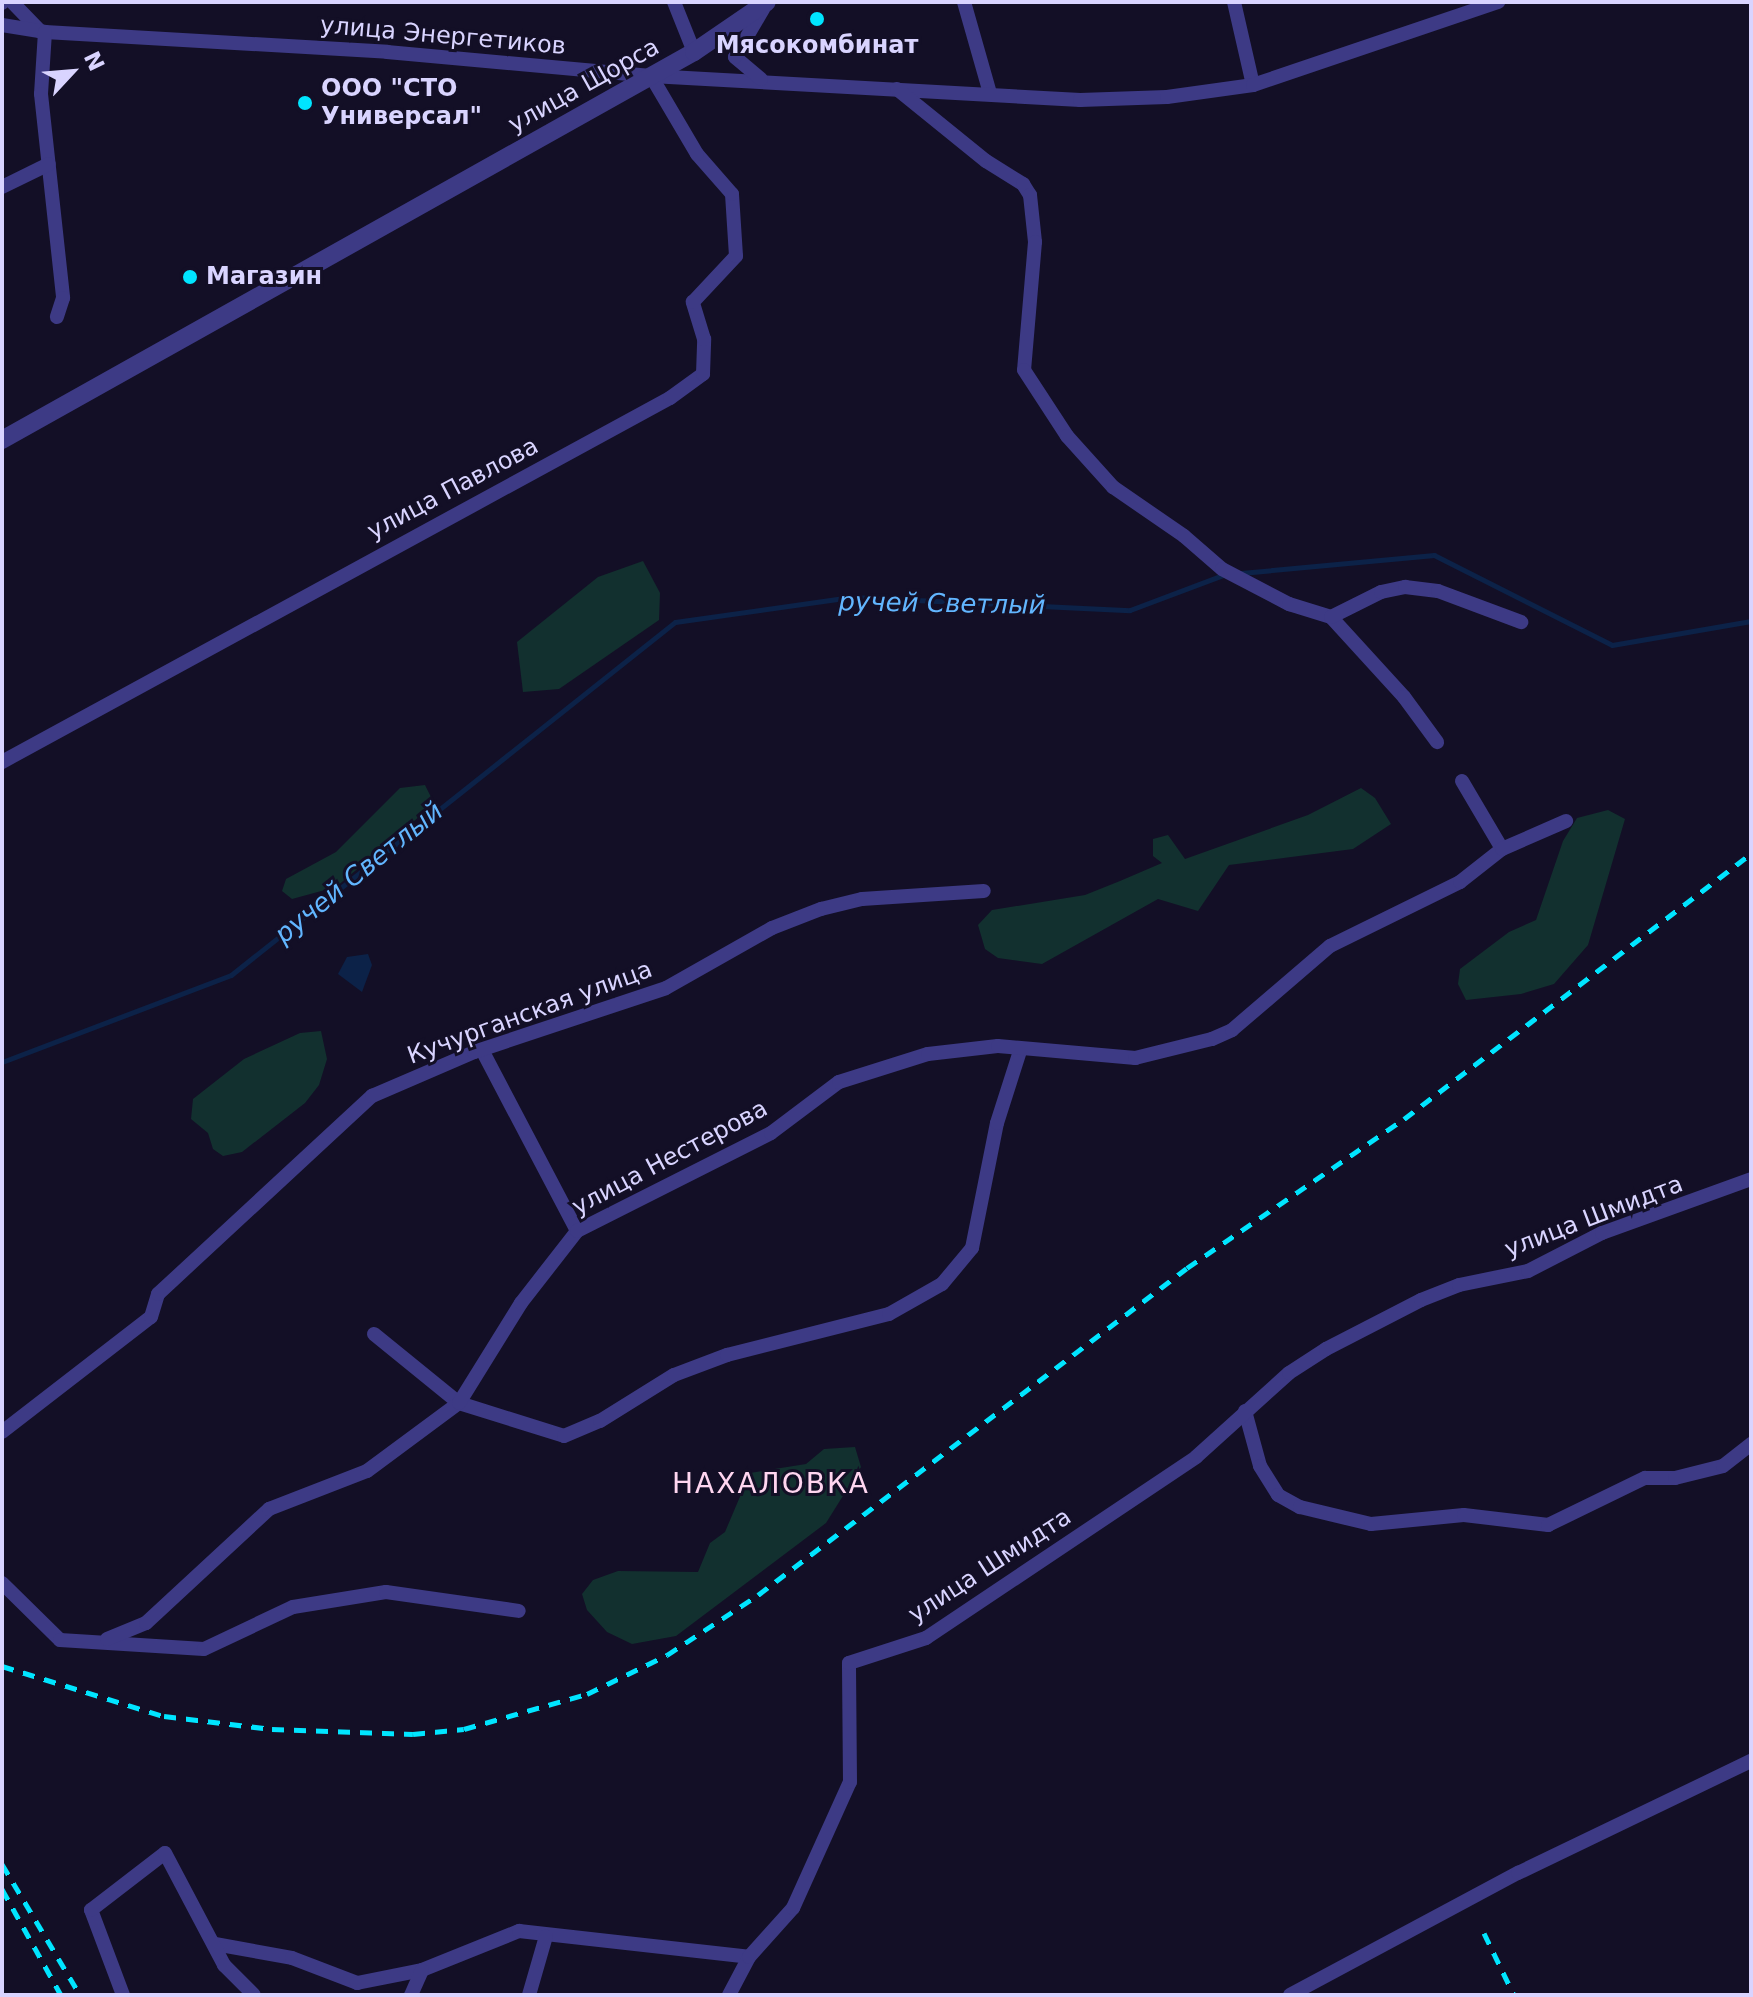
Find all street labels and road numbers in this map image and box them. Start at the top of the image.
street label: улица Энергетиков [319,11,567,61]
street label: улица Щорса [504,33,664,139]
street label: улица Павлова [363,432,543,546]
street label: Кучурганская улица [404,955,656,1071]
street label: улица Нестерова [567,1094,773,1222]
street label: улица Шмидта [1501,1170,1687,1264]
street label: улица Шмидта [903,1503,1077,1629]

